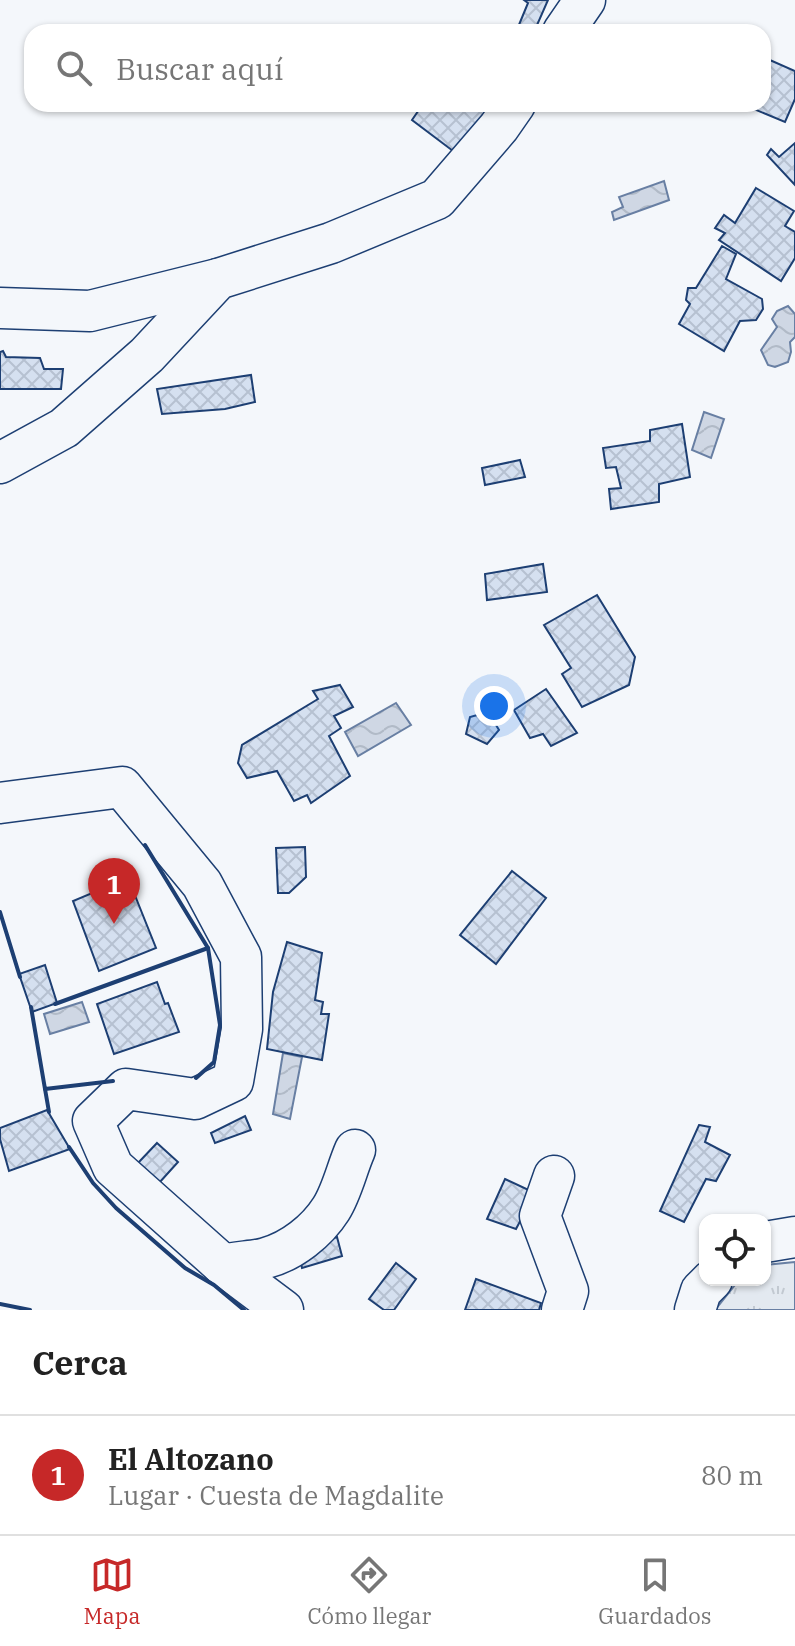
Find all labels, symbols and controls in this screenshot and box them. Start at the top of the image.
search box [24,24,771,112]
icon: search [52,46,96,90]
text: Buscar aquí [116,49,283,88]
your location [474,686,514,726]
pin: 1 [88,858,140,924]
map controls [699,1214,771,1286]
button: locate [699,1214,771,1286]
text: Cerca [32,1340,128,1384]
text: El Altozano [108,1439,274,1478]
text: 1 [50,1458,66,1492]
text: 80 m [701,1458,763,1492]
text: Lugar · Cuesta de Magdalite [108,1478,444,1512]
tab: Mapa [84,1553,140,1630]
tab: Cómo llegar [308,1553,431,1630]
tab: Guardados [598,1553,711,1630]

